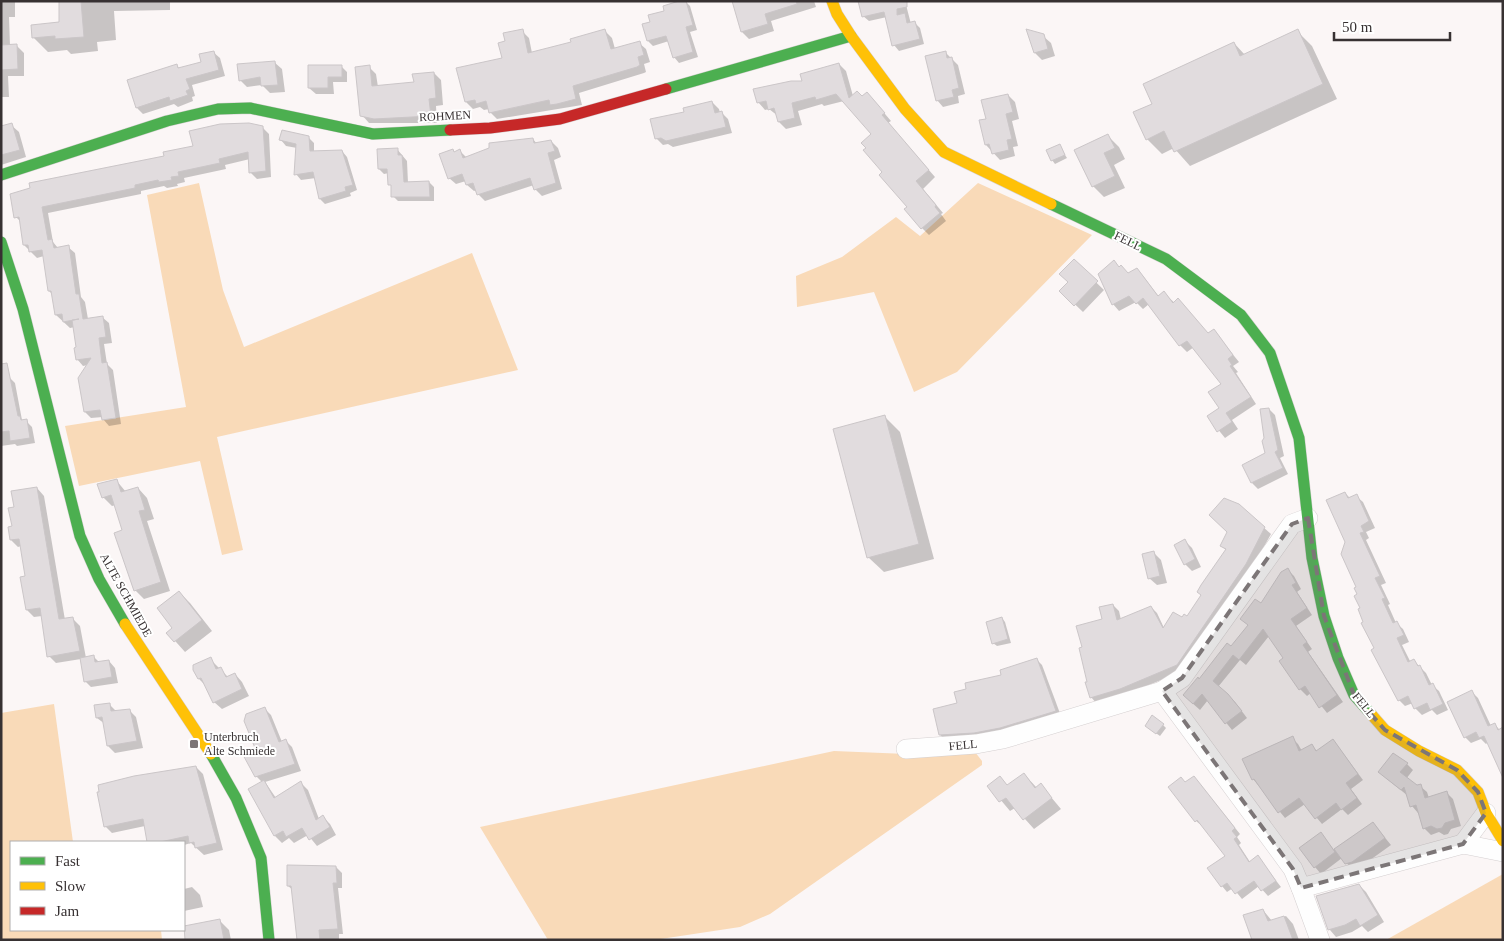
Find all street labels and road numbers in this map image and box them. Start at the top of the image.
street label: ROHMEN [419,108,472,124]
street label: FELL [1112,228,1144,254]
street label: ALTE SCHMIEDE [97,551,155,639]
street label: FELL [1350,689,1378,721]
street label: FELL [948,737,978,753]

